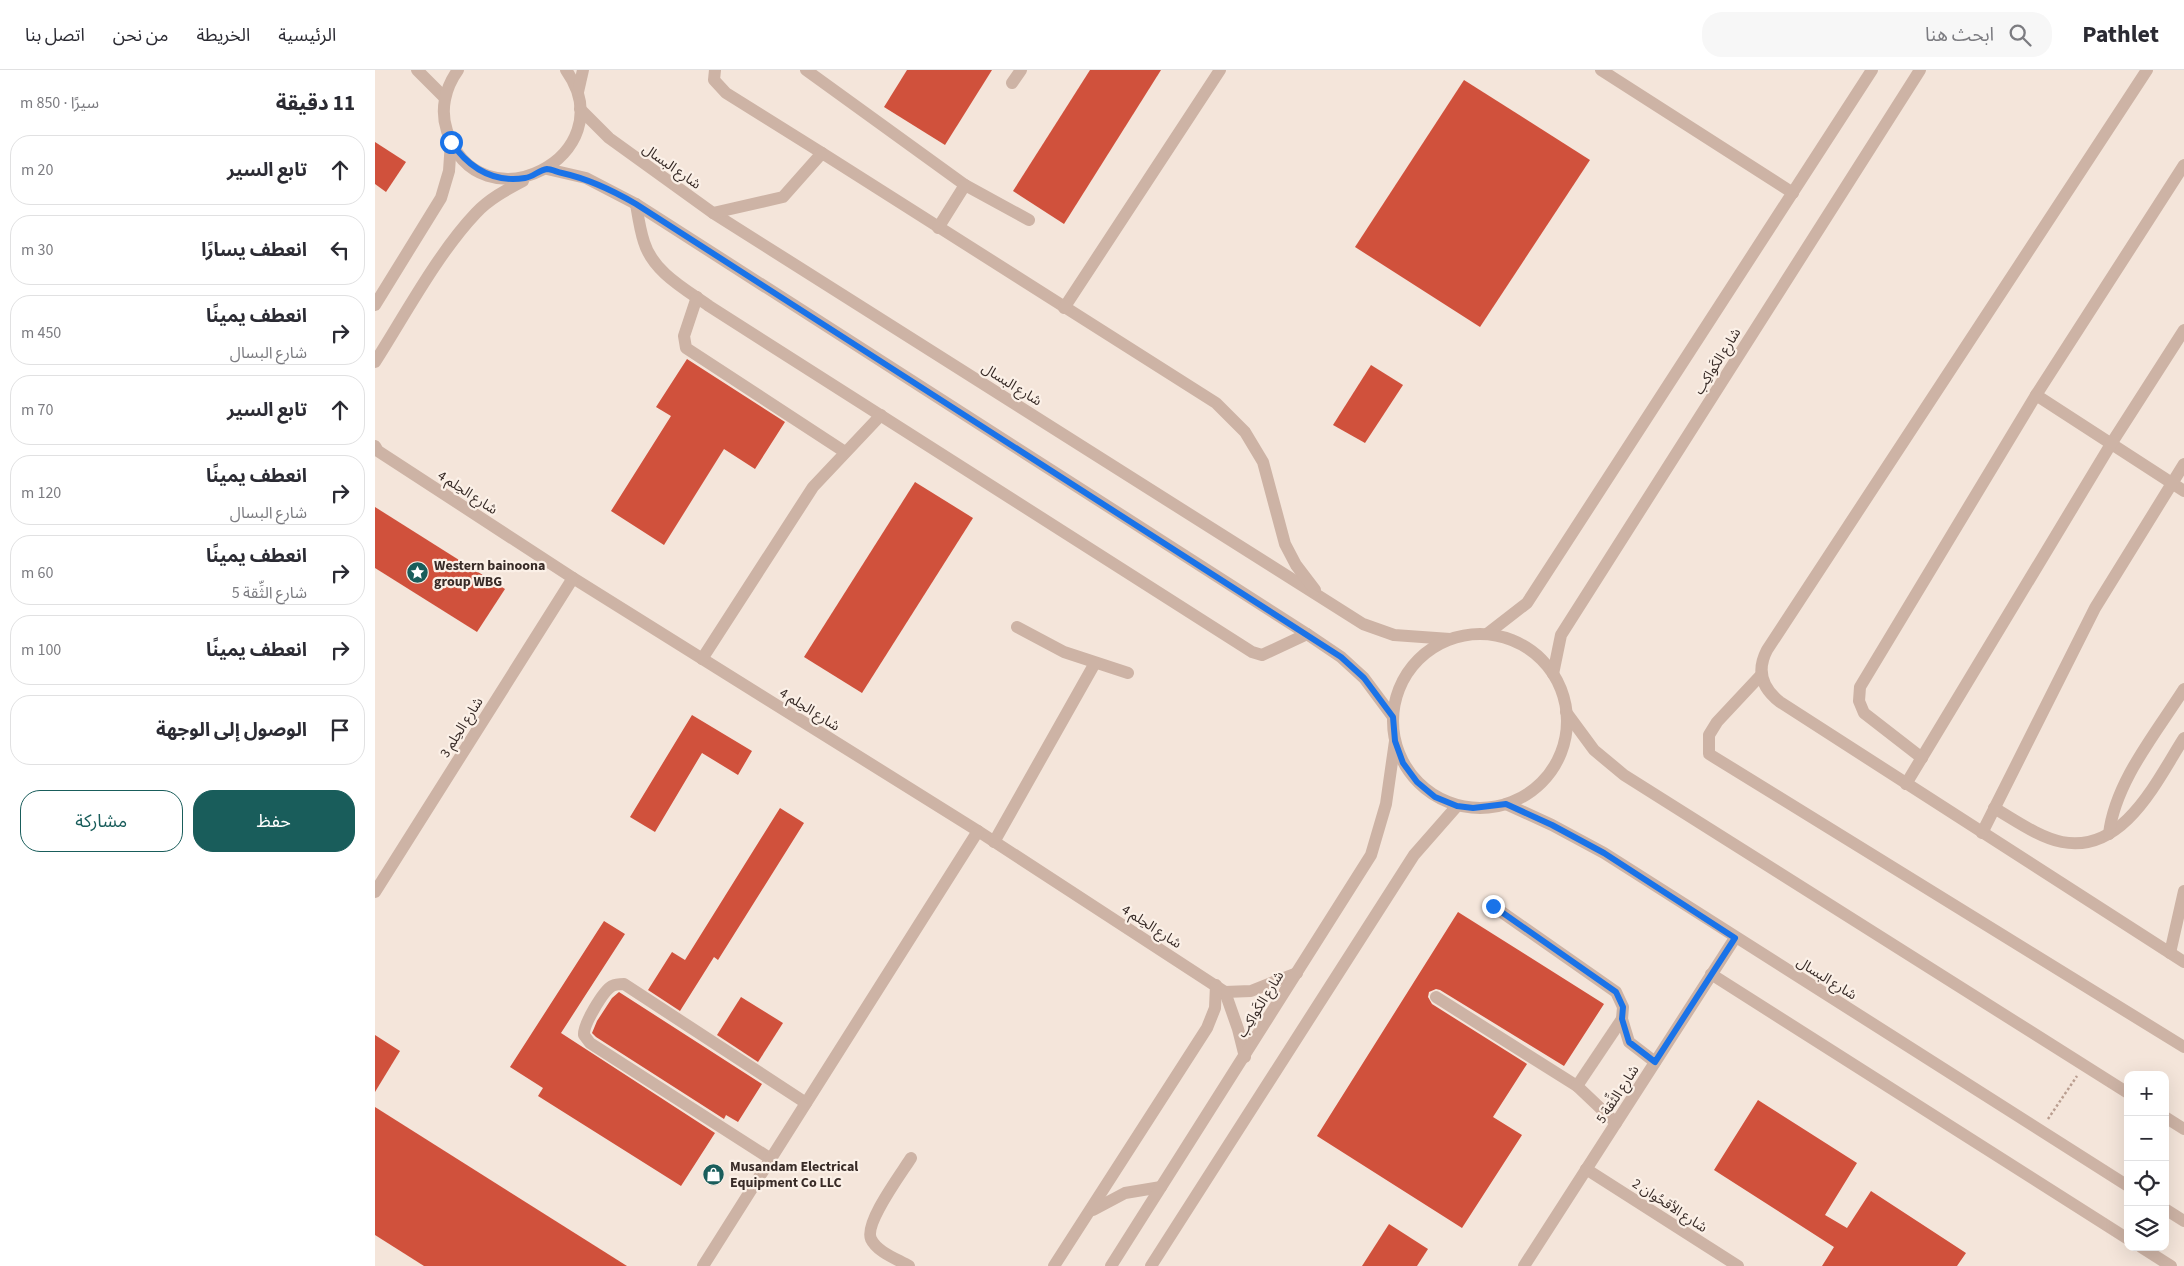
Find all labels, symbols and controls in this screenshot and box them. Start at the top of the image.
search box [1702,12,2052,57]
text: Pathlet [2082,17,2159,52]
icon: search [2006,21,2034,49]
text: ابحث هنا [1925,22,1994,49]
text: اتصل بنا [25,23,85,48]
text: من نحن [113,23,168,48]
text: الخريطة [196,23,250,48]
text: الرئيسية [278,23,336,48]
text: 11 دقيقة [276,88,355,118]
text: سيرًا · 850 m [20,92,99,114]
route start [440,131,463,154]
street label: شارع البسال [638,139,705,194]
icon: ahead [326,156,354,184]
text: تابع السير [227,157,307,184]
text: 20 m [21,159,53,181]
icon: left [326,236,354,264]
text: انعطف يسارًا [201,237,307,264]
text: 30 m [21,239,53,261]
text: انعطف يمينًا [206,303,307,330]
icon: right [326,319,354,347]
text: 450 m [21,322,61,344]
street label: شارع الكَواكِب [1689,324,1746,399]
text: شارع البسال [230,342,307,364]
street label: شارع البسال [978,358,1045,411]
icon: ahead [326,396,354,424]
text: تابع السير [227,397,307,424]
text: 70 m [21,399,53,421]
text: انعطف يمينًا [206,463,307,490]
street label: شارع الحِلم 4 [434,466,501,520]
icon: right [326,479,354,507]
text: 120 m [21,482,61,504]
text: شارع البسال [230,502,307,524]
text: انعطف يمينًا [206,543,307,570]
place label: Western bainoona group WBG [434,556,545,592]
icon: right [326,559,354,587]
place icon: Western bainoona group WBG [406,561,430,585]
text: 60 m [21,562,53,584]
text: شارع الثِّقة 5 [232,582,307,604]
icon: right [326,636,354,664]
text: انعطف يمينًا [206,637,307,664]
text: 100 m [21,639,61,661]
street label: شارع الحِلم 4 [775,683,844,736]
street label: شارع الحِلم 3 [435,693,488,762]
icon: arrive [326,716,354,744]
text: الوصول إلى الوجهة [156,717,307,744]
button: مشاركة [20,790,183,852]
button: حفظ [193,790,355,852]
route end [1482,895,1505,918]
street label: شارع الحِلم 4 [1118,900,1185,954]
street label: شارع البسال [1793,952,1860,1005]
street label: شارع الكَواكِب [1232,967,1289,1042]
street label: شارع الثِّقة 5 [1591,1061,1644,1128]
map controls [2124,1071,2169,1251]
button: + [2124,1071,2169,1116]
button: − [2124,1116,2169,1161]
place label: Musandam Electrical Equipment Co LLC [730,1157,858,1193]
button: locate [2124,1161,2169,1206]
shop icon: Musandam Electrical Equipment Co LLC [702,1162,726,1186]
street label: شارع الأقحُوان 2 [1628,1174,1711,1238]
button: layers [2124,1206,2169,1251]

